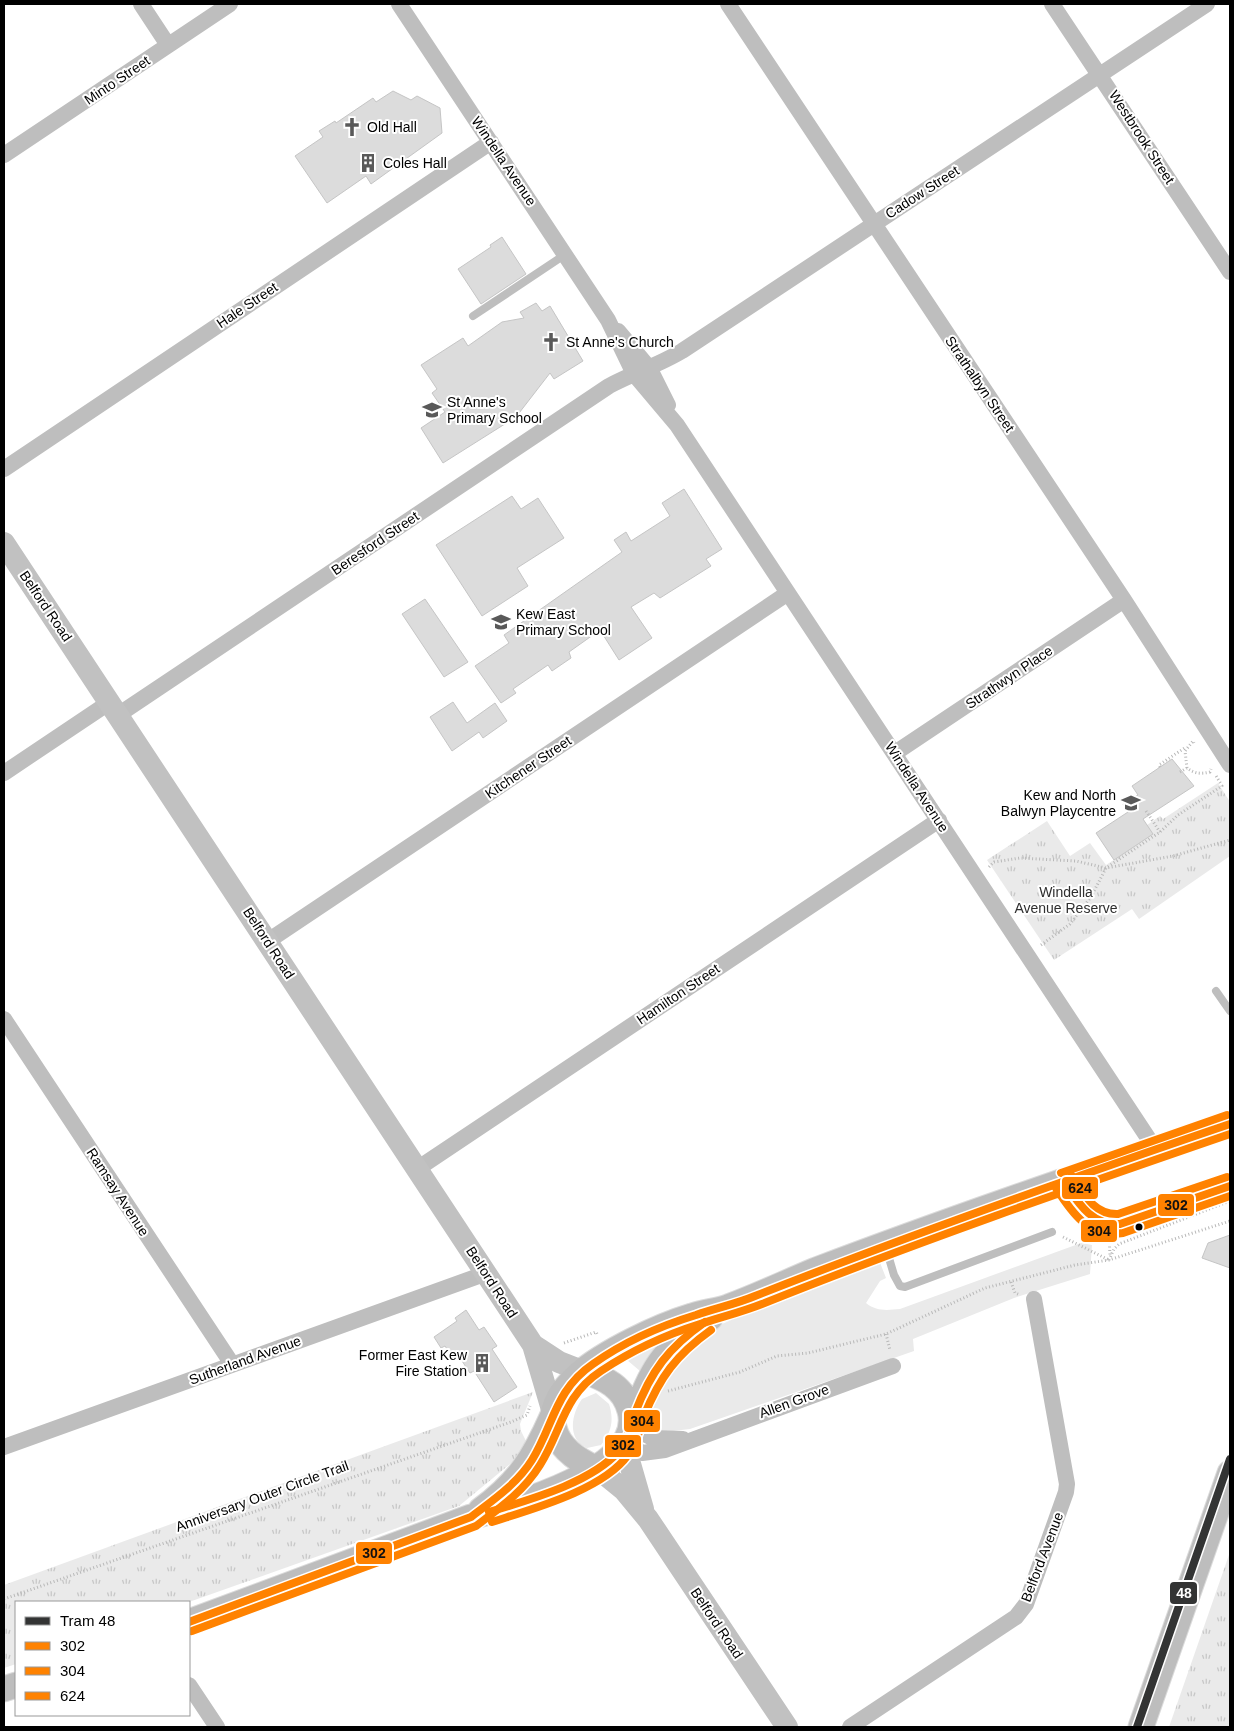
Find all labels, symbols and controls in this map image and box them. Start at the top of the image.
street label: Minto Street [81,52,153,108]
street label: Westbrook Street [1106,87,1178,187]
street label: Windella Avenue [468,113,540,209]
church icon: Old Hall [341,116,363,138]
place label: Old Hall [367,119,417,135]
building icon: Coles Hall [357,152,379,174]
place label: Coles Hall [383,155,447,171]
street label: Cadow Street [882,162,962,222]
street label: Hale Street [213,279,281,331]
church icon: St Anne's Church [540,331,562,353]
street label: Strathalbyn Street [942,333,1018,435]
place label: St Anne's Church [566,334,674,350]
place label: St Anne's Primary School [447,394,542,426]
school or university icon: St Anne's Primary School [421,399,443,421]
street label: Beresford Street [328,508,422,578]
street label: Belford Road [17,568,75,644]
place label: Kew East Primary School [516,606,611,638]
school or university icon: Kew East Primary School [490,611,512,633]
street label: Strathwyn Place [963,642,1056,712]
street label: Kitchener Street [482,732,574,802]
street label: Windella Avenue [882,739,952,835]
place label: Kew and North Balwyn Playcentre [1001,787,1116,819]
school or university icon: Kew and North Balwyn Playcentre [1120,792,1142,814]
park label: Windella Avenue Reserve [1014,884,1118,916]
street label: Belford Road [240,904,298,982]
street label: Hamilton Street [634,960,723,1028]
street label: Ramsay Avenue [84,1145,153,1239]
line badge: 624 [1061,1176,1099,1200]
text: 624 [1068,1180,1092,1196]
line badge: 302 [1157,1193,1195,1217]
text: 302 [1164,1197,1188,1213]
line badge: 304 [1080,1219,1118,1243]
unlabelled marker [1134,1222,1144,1232]
text: 304 [1087,1223,1111,1239]
street label: Belford Road [463,1243,521,1321]
street label: Sutherland Avenue [187,1332,303,1388]
place label: Former East Kew Fire Station [359,1347,468,1379]
building icon: Former East Kew Fire Station [471,1352,493,1374]
street label: Allen Grove [757,1381,831,1421]
line badge: 304 [623,1409,661,1433]
text: 304 [630,1413,654,1429]
line badge: 302 [604,1434,642,1458]
text: 302 [611,1437,635,1453]
street label: Anniversary Outer Circle Trail [173,1457,351,1535]
street label: Belford Avenue [1018,1510,1067,1604]
line badge: 302 [355,1541,393,1565]
text: 302 [362,1545,386,1561]
line badge: 48 [1169,1581,1198,1605]
street label: Belford Road [688,1585,746,1661]
text: 48 [1176,1585,1192,1601]
legend [15,1601,190,1716]
text: Tram 48 [60,1612,115,1629]
text: 302 [60,1637,85,1654]
text: 304 [60,1662,85,1679]
text: 624 [60,1687,85,1704]

